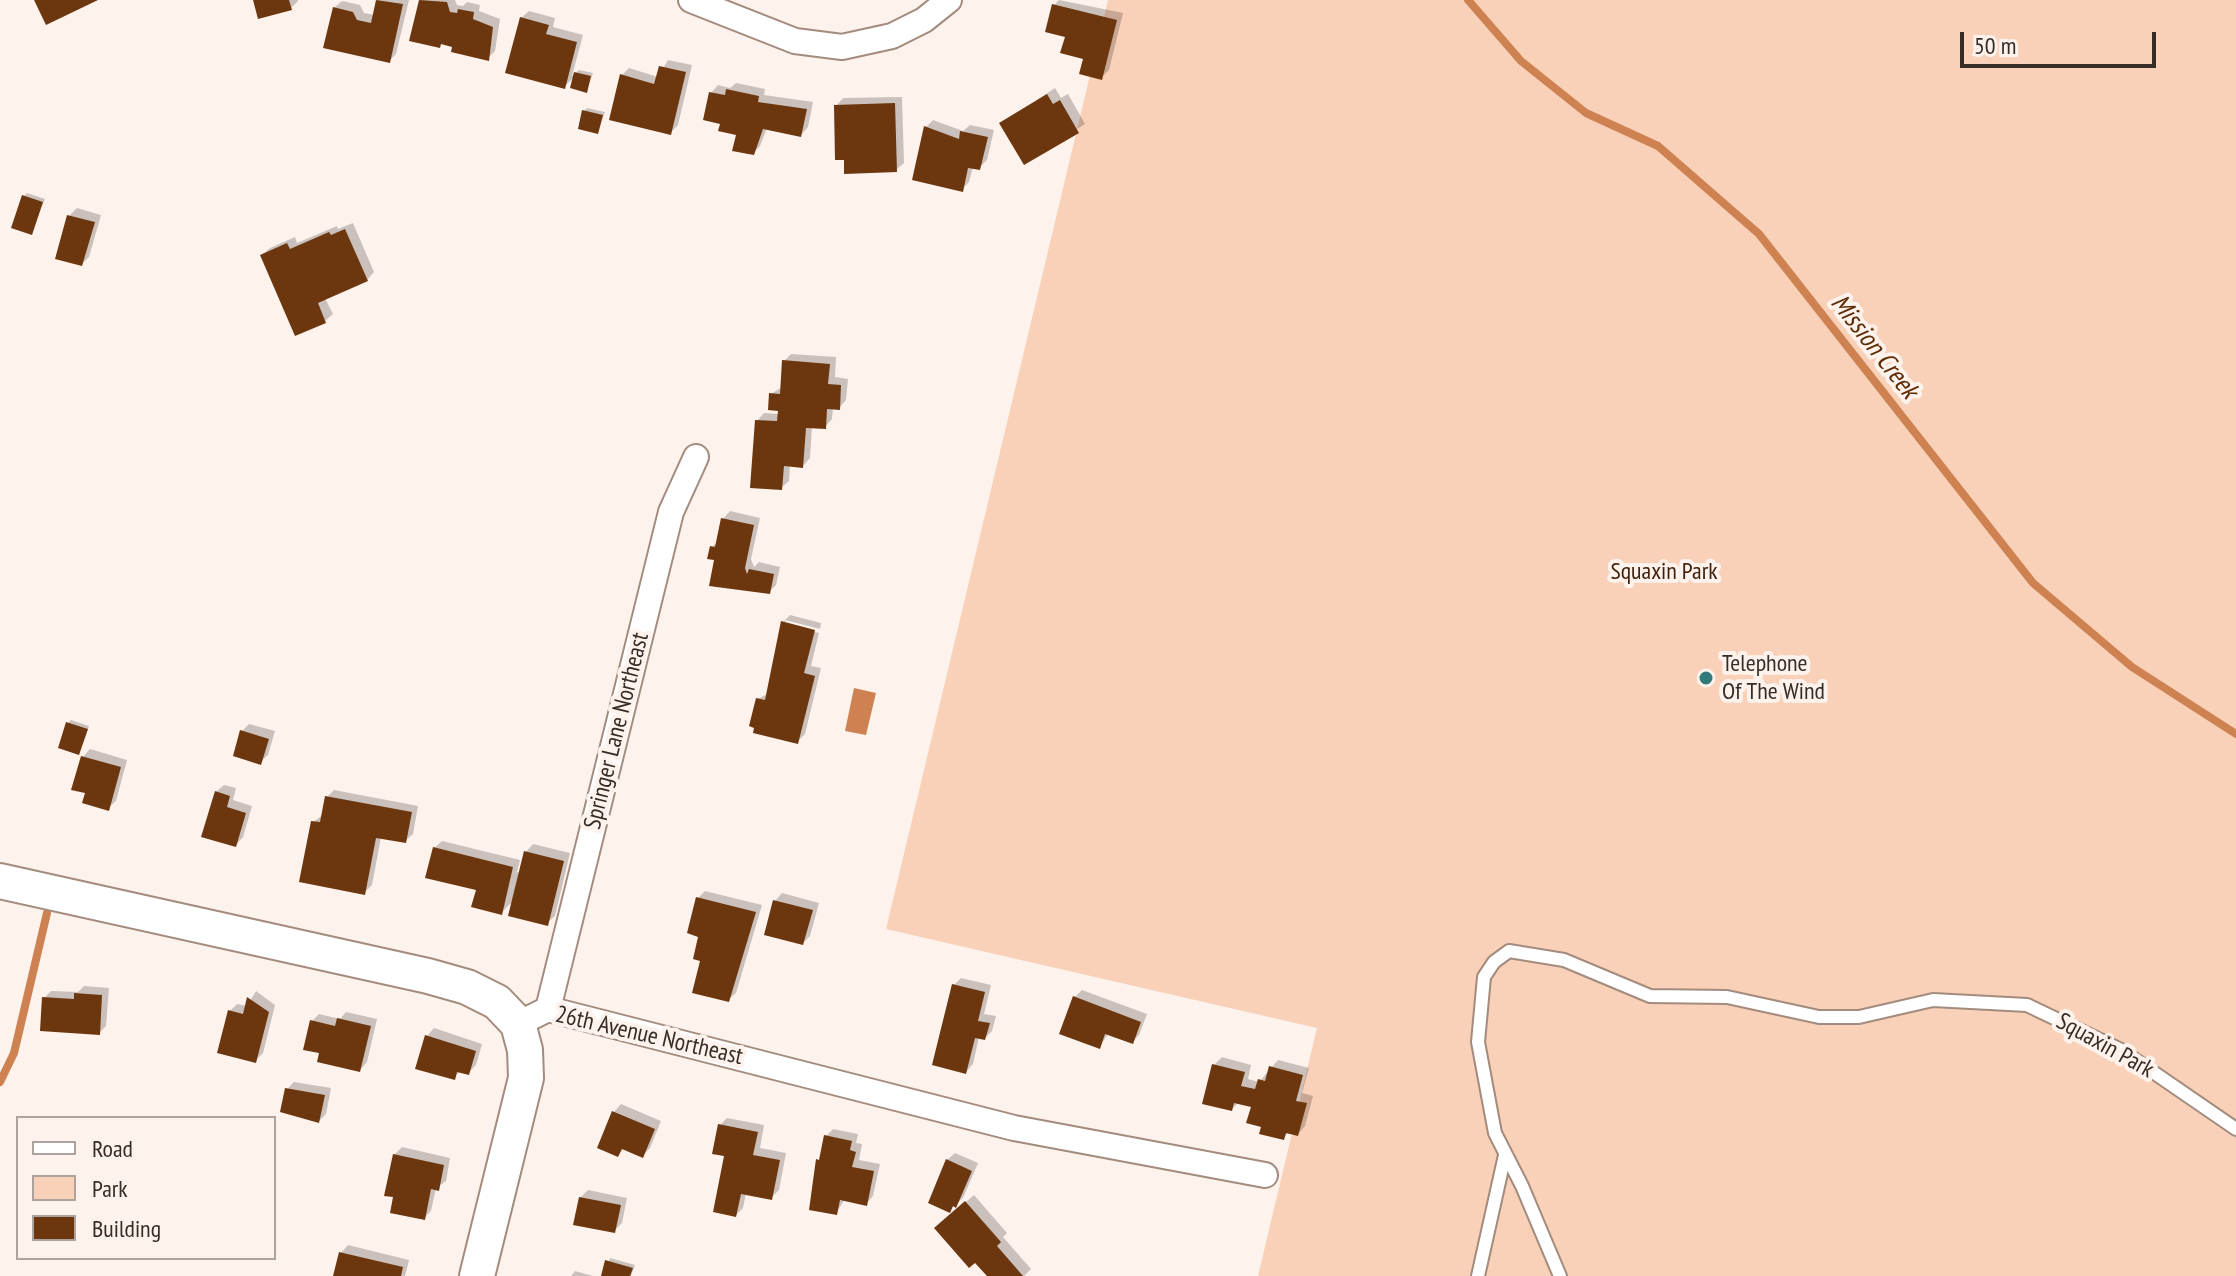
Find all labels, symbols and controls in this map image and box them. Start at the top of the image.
scale bar [1964,16,2160,66]
text: 50 m [1974,30,2016,61]
water label: Mission Creek [1824,289,1924,405]
park label: Squaxin Park [1610,558,1718,586]
street label: Springer Lane Northeast [579,630,655,832]
place label: Telephone Of The Wind [1722,650,1825,706]
marker: Telephone Of The Wind [1697,669,1715,687]
street label: 26th Avenue Northeast [552,1000,746,1072]
street label: Squaxin Park [2051,1007,2159,1085]
legend [16,1116,276,1260]
text: Road [92,1133,133,1164]
text: Park [92,1173,128,1204]
text: Building [92,1213,161,1244]

